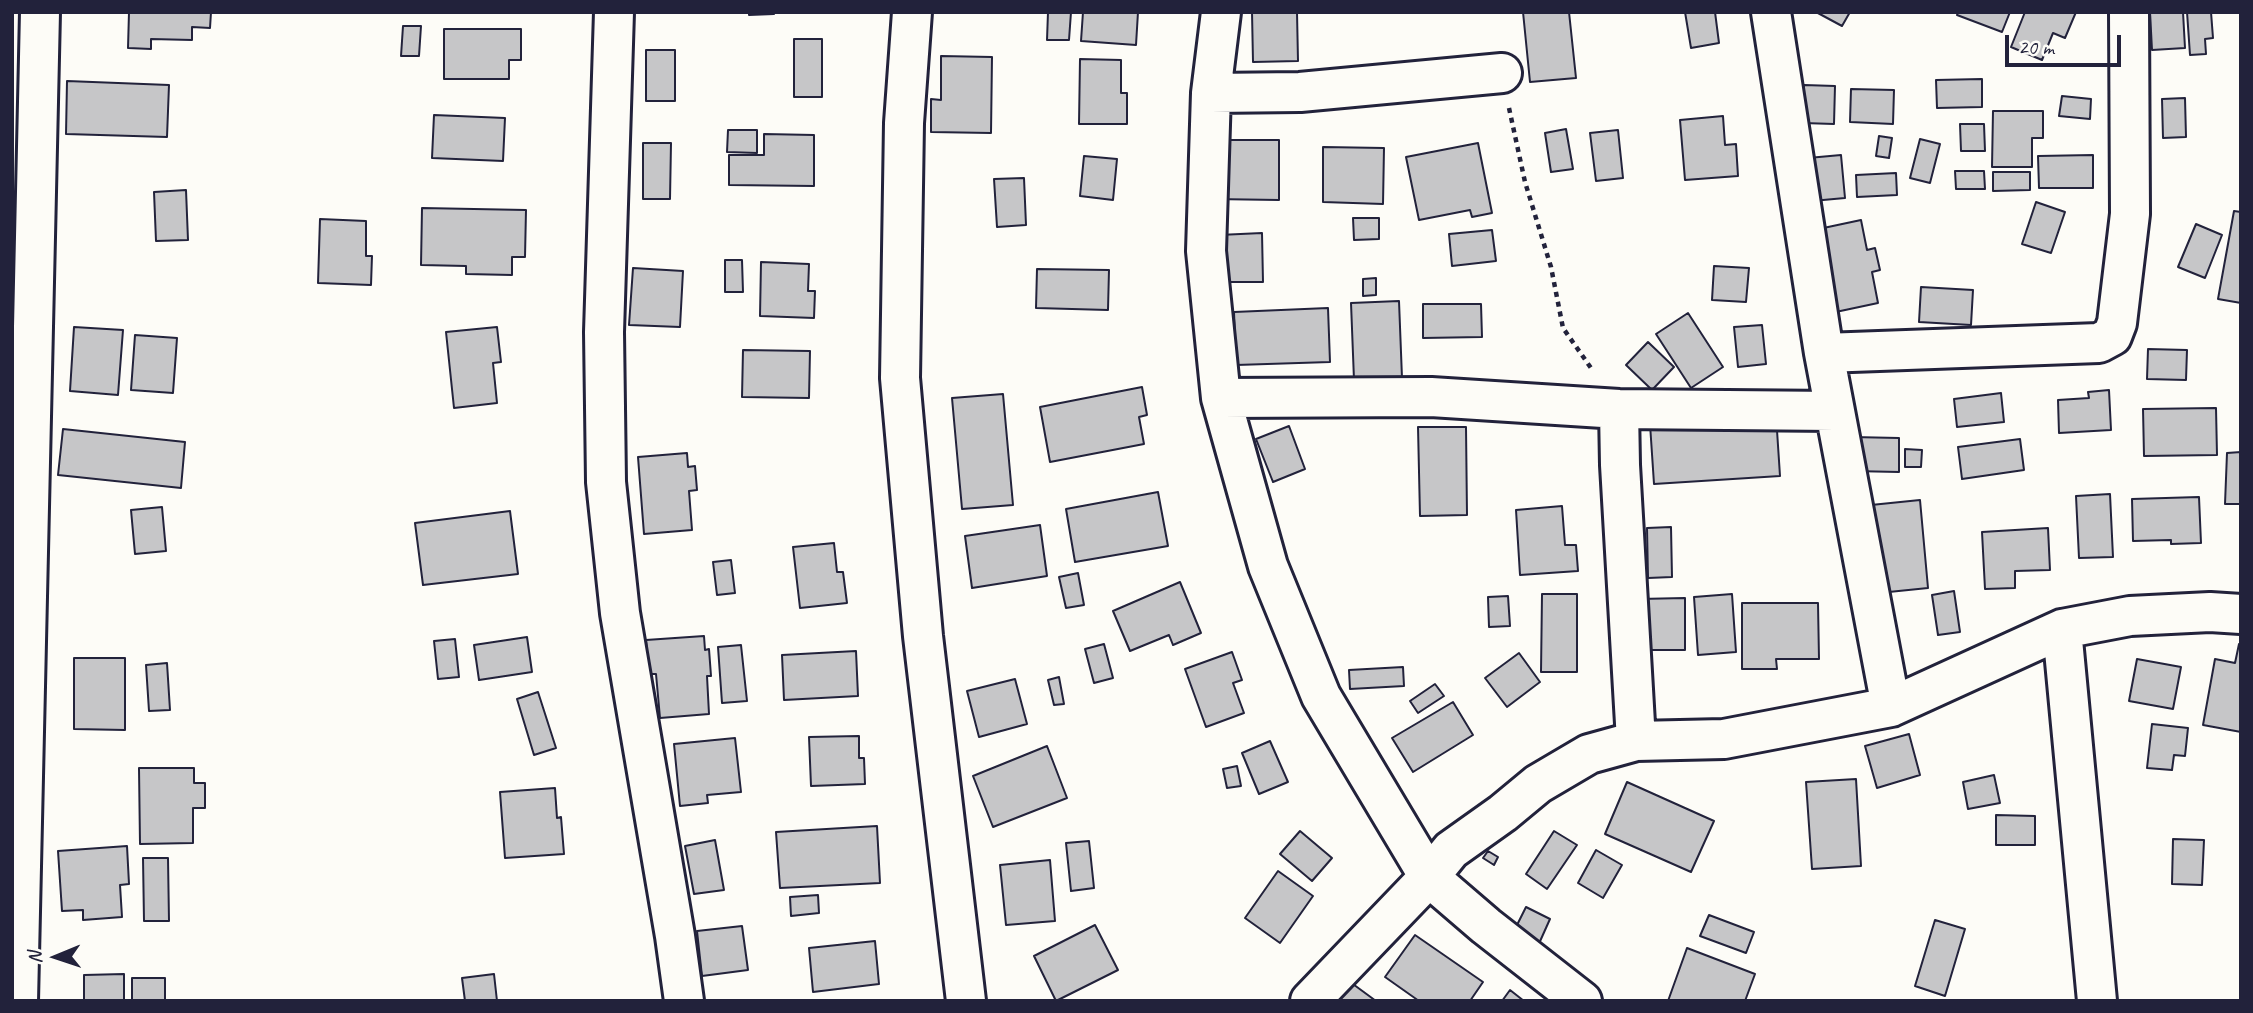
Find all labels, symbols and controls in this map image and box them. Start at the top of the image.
scale bar [2008,21,2124,65]
text: 20 m [2018,34,2054,60]
north arrow [21,922,91,992]
text: N [23,951,47,964]

